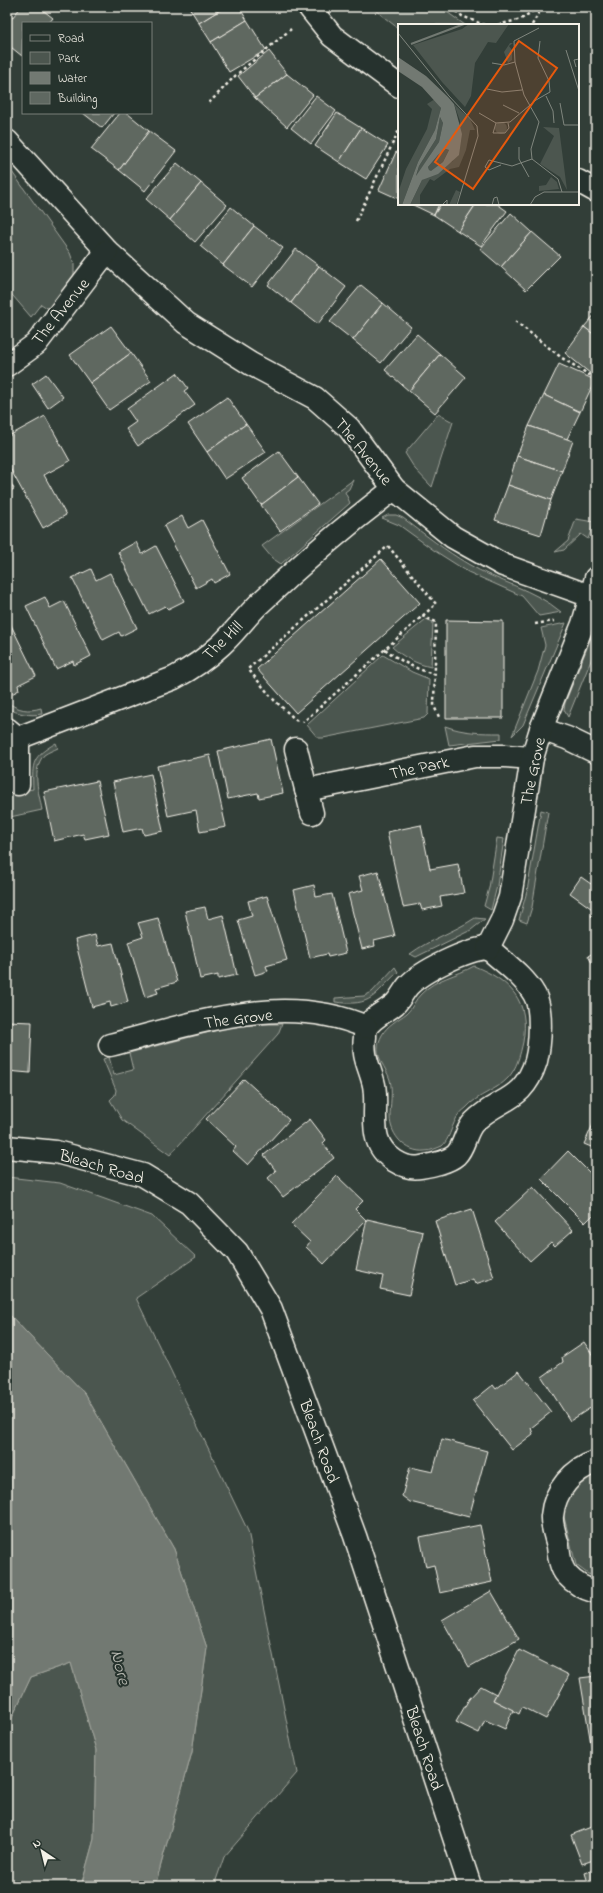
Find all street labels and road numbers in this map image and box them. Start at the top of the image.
street label: The Avenue [26,272,96,351]
street label: The Avenue [328,413,398,491]
street label: The Hill [197,615,249,667]
street label: The Grove [514,735,553,808]
street label: The Park [387,750,452,787]
street label: The Grove [202,1003,274,1036]
street label: Bleach Road [55,1143,147,1192]
street label: Bleach Road [292,1395,345,1487]
street label: Bleach Road [398,1702,449,1794]

